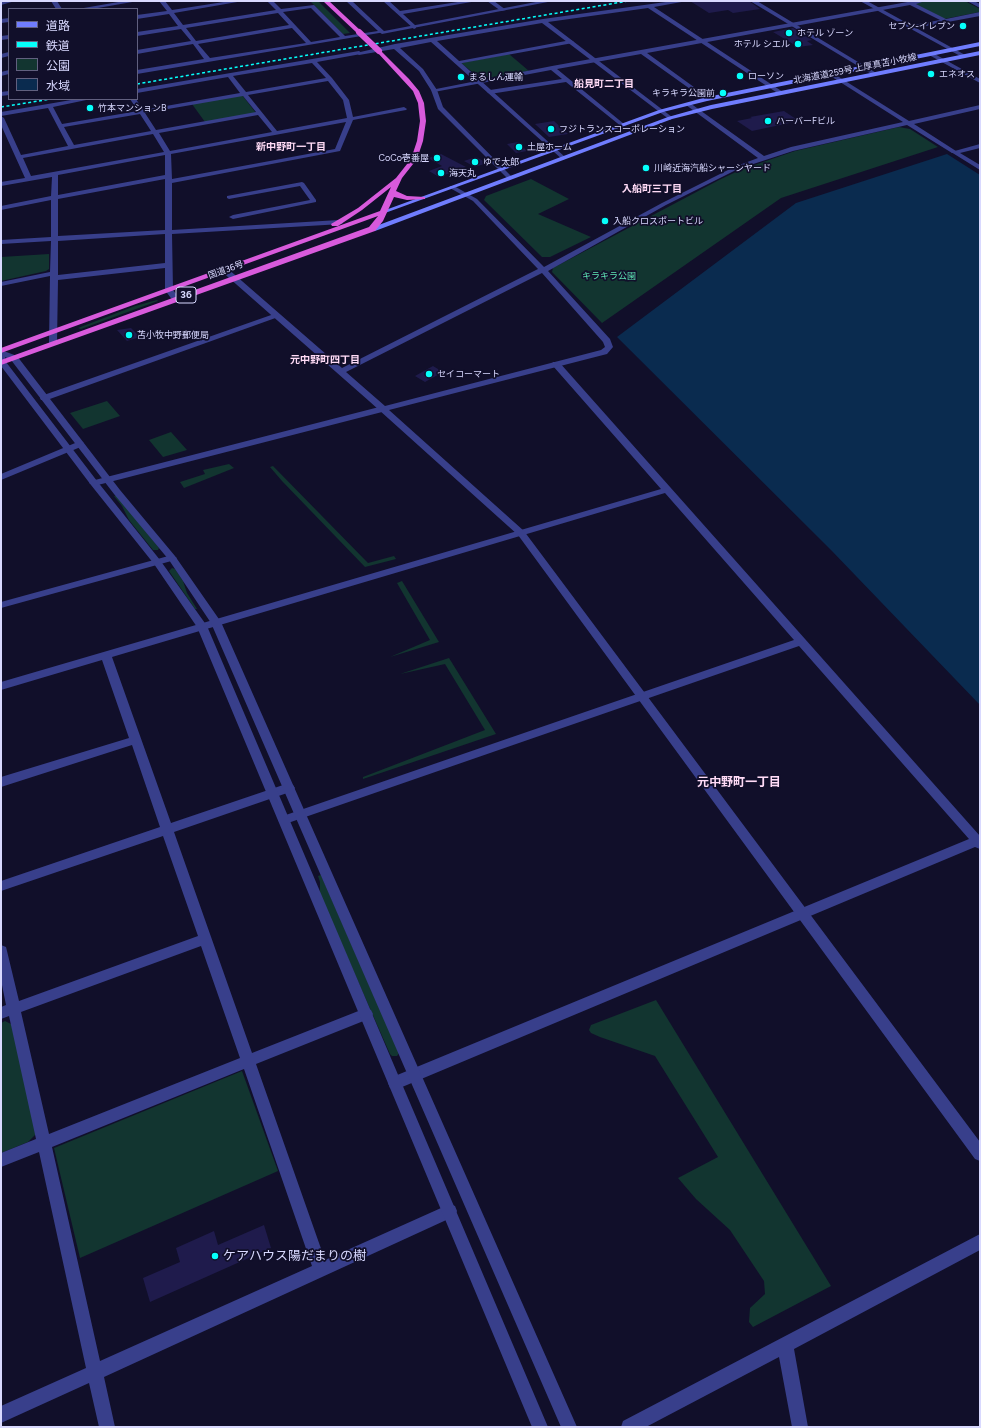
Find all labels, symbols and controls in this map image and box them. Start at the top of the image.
legend [8,8,138,100]
text: 道路 [46,19,70,33]
place label: セブン-イレブン [888,21,955,31]
marker: セブン-イレブン [958,21,968,31]
marker: ホテル ゾーン [784,28,794,38]
place label: ホテル ゾーン [797,28,853,38]
text: 鉄道 [46,39,70,53]
place label: ホテル シエル [734,39,790,49]
marker: ホテル シエル [793,39,803,49]
street label: 北海道道259号 上厚真苫小牧線 [792,52,918,86]
text: 公園 [46,59,70,73]
marker: エネオス [926,69,936,79]
place label: エネオス [939,69,975,79]
marker: ローソン [735,71,745,81]
place label: ローソン [748,71,784,81]
marker: まるしん運輸 [456,72,466,82]
place label: まるしん運輸 [469,72,523,82]
district label: 船見町二丁目 [574,78,634,90]
text: 水域 [46,79,70,93]
place label: キラキラ公園前 [652,88,715,98]
marker: キラキラ公園前 [718,88,728,98]
marker: 竹本マンションB [85,103,95,113]
place label: 竹本マンションB [98,103,166,113]
marker: ハーバーFビル [763,116,773,126]
place label: ハーバーFビル [776,116,835,126]
marker: フジトランスコーポレーション [546,124,556,134]
place label: フジトランスコーポレーション [559,124,685,134]
district label: 新中野町一丁目 [256,141,326,153]
marker: 土屋ホーム [514,142,524,152]
place label: 土屋ホーム [527,142,572,152]
place label: CoCo壱番屋 [379,153,429,163]
marker: CoCo壱番屋 [432,153,442,163]
marker: ゆで太郎 [470,157,480,167]
place label: ゆで太郎 [483,157,519,167]
marker: 川崎近海汽船シャーシヤード [641,163,651,173]
place label: 川崎近海汽船シャーシヤード [654,163,771,173]
marker: 海天丸 [436,168,446,178]
place label: 海天丸 [449,168,476,178]
district label: 入船町三丁目 [622,183,682,195]
marker: 入船クロスポートビル [600,216,610,226]
place label: 入船クロスポートビル [613,216,703,226]
street label: 国道36号 [207,259,245,281]
park label: キラキラ公園 [582,271,636,281]
road number: 36 [176,287,196,303]
marker: 苫小牧中野郵便局 [124,330,134,340]
place label: 苫小牧中野郵便局 [137,330,209,340]
district label: 元中野町四丁目 [290,354,360,366]
marker: セイコーマート [424,369,434,379]
place label: セイコーマート [437,369,500,379]
district label: 元中野町一丁目 [697,775,781,789]
place label: ケアハウス陽だまりの樹 [223,1248,366,1264]
marker: ケアハウス陽だまりの樹 [210,1251,220,1261]

